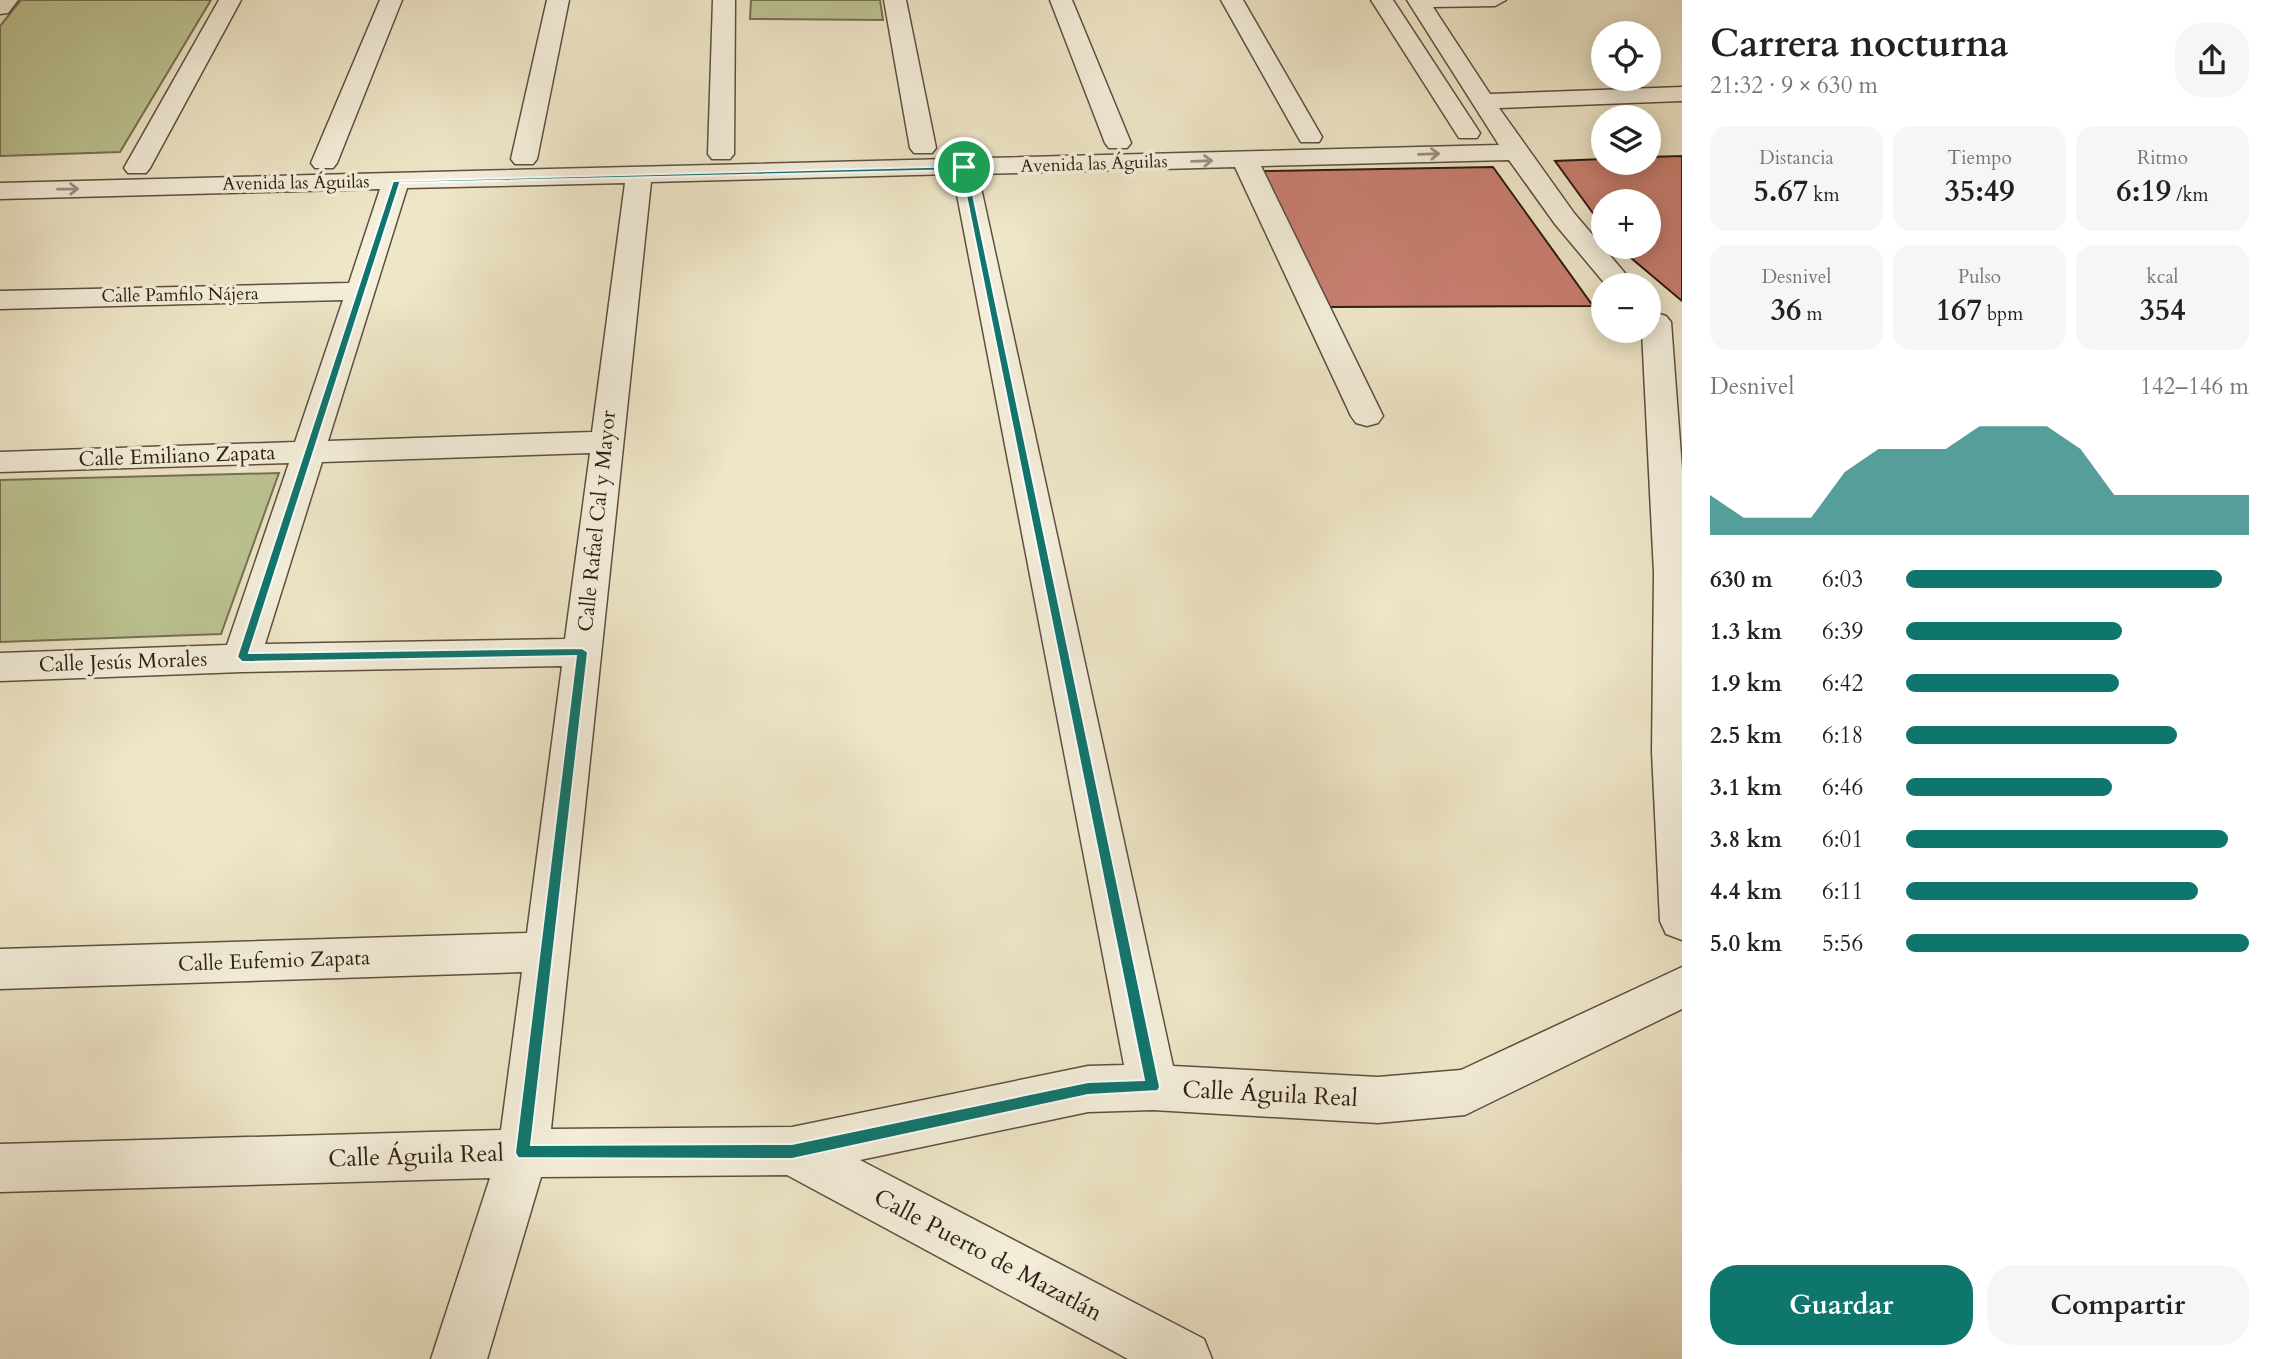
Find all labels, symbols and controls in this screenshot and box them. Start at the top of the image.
text: Carrera nocturna [1710,18,2009,70]
map controls [1591,21,1661,343]
button: locate [1591,21,1661,91]
button: share [2175,23,2249,97]
text: 21:32 · 9 × 630 m [1710,70,1878,101]
button: layers [1591,105,1661,175]
pin [934,137,994,197]
text: Distancia [1759,145,1834,171]
text: Tiempo [1947,145,2012,171]
text: Ritmo [2137,145,2188,171]
icon: arrive [945,148,983,186]
one-way arrow [1418,148,1441,161]
street label: Avenida las Águilas [1020,149,1168,179]
one-way arrow [1190,154,1213,167]
street label: Avenida las Águilas [222,169,370,197]
text: 5.67 [1753,171,1808,212]
text: 35:49 [1944,171,2015,212]
text: 6:19 [2116,171,2171,212]
one-way arrow [56,182,79,196]
text: km [1808,182,1840,208]
text: /km [2171,182,2209,208]
button: + [1591,189,1661,259]
text: Desnivel [1762,264,1831,290]
text: Pulso [1958,264,2001,290]
text: kcal [2147,264,2178,290]
button: − [1591,273,1661,343]
street label: Calle Pamfilo Nájera [101,281,259,309]
text: 36 [1771,290,1801,331]
text: 167 [1936,290,1982,331]
text: 354 [2139,290,2186,331]
text: m [1801,301,1822,327]
text: bpm [1982,301,2023,327]
text: Desnivel [1710,371,1794,402]
text: 142–146 m [2140,371,2249,402]
street label: Calle Rafael Cal y Mayor [571,409,623,633]
street label: Calle Emiliano Zapata [78,438,276,474]
text: 630 m [1710,564,1773,595]
text: 6:03 [1822,564,1863,595]
text: 1.3 km [1710,616,1782,647]
text: 6:39 [1822,616,1863,647]
street label: Calle Jesús Morales [38,645,208,679]
text: 1.9 km [1710,668,1782,699]
text: 6:42 [1822,668,1863,699]
text: 2.5 km [1710,720,1782,751]
text: 6:18 [1822,720,1863,751]
text: 3.1 km [1710,772,1782,803]
text: 6:46 [1822,772,1863,803]
text: 3.8 km [1710,824,1782,855]
text: 6:01 [1822,824,1863,855]
text: 4.4 km [1710,876,1782,907]
text: 6:11 [1822,876,1863,907]
text: 5.0 km [1710,928,1782,959]
text: 5:56 [1822,928,1863,959]
street label: Calle Eufemio Zapata [178,943,370,979]
street label: Calle Águila Real [1181,1073,1359,1115]
street label: Calle Águila Real [328,1136,504,1176]
street label: Calle Puerto de Mazatlán [868,1181,1108,1329]
button: Guardar [1710,1265,1973,1345]
button: Compartir [1987,1265,2249,1345]

